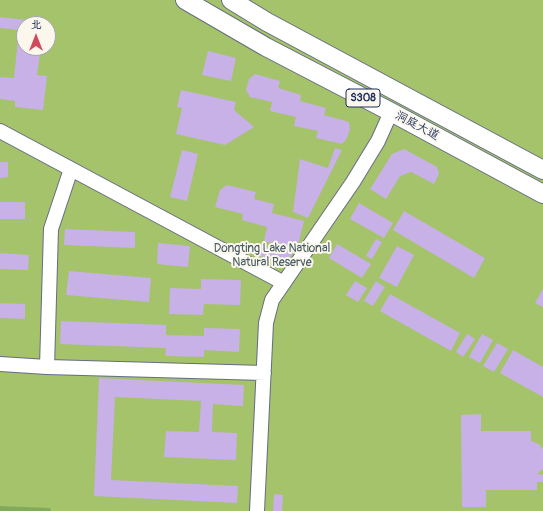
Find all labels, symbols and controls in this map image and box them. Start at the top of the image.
north arrow [16,16,56,56]
text: 北 [31,18,42,31]
road number: S308 [346,89,380,107]
street label: 洞庭大道 [392,108,442,144]
park label: Dongting Lake National Natural Reserve [214,242,330,270]

